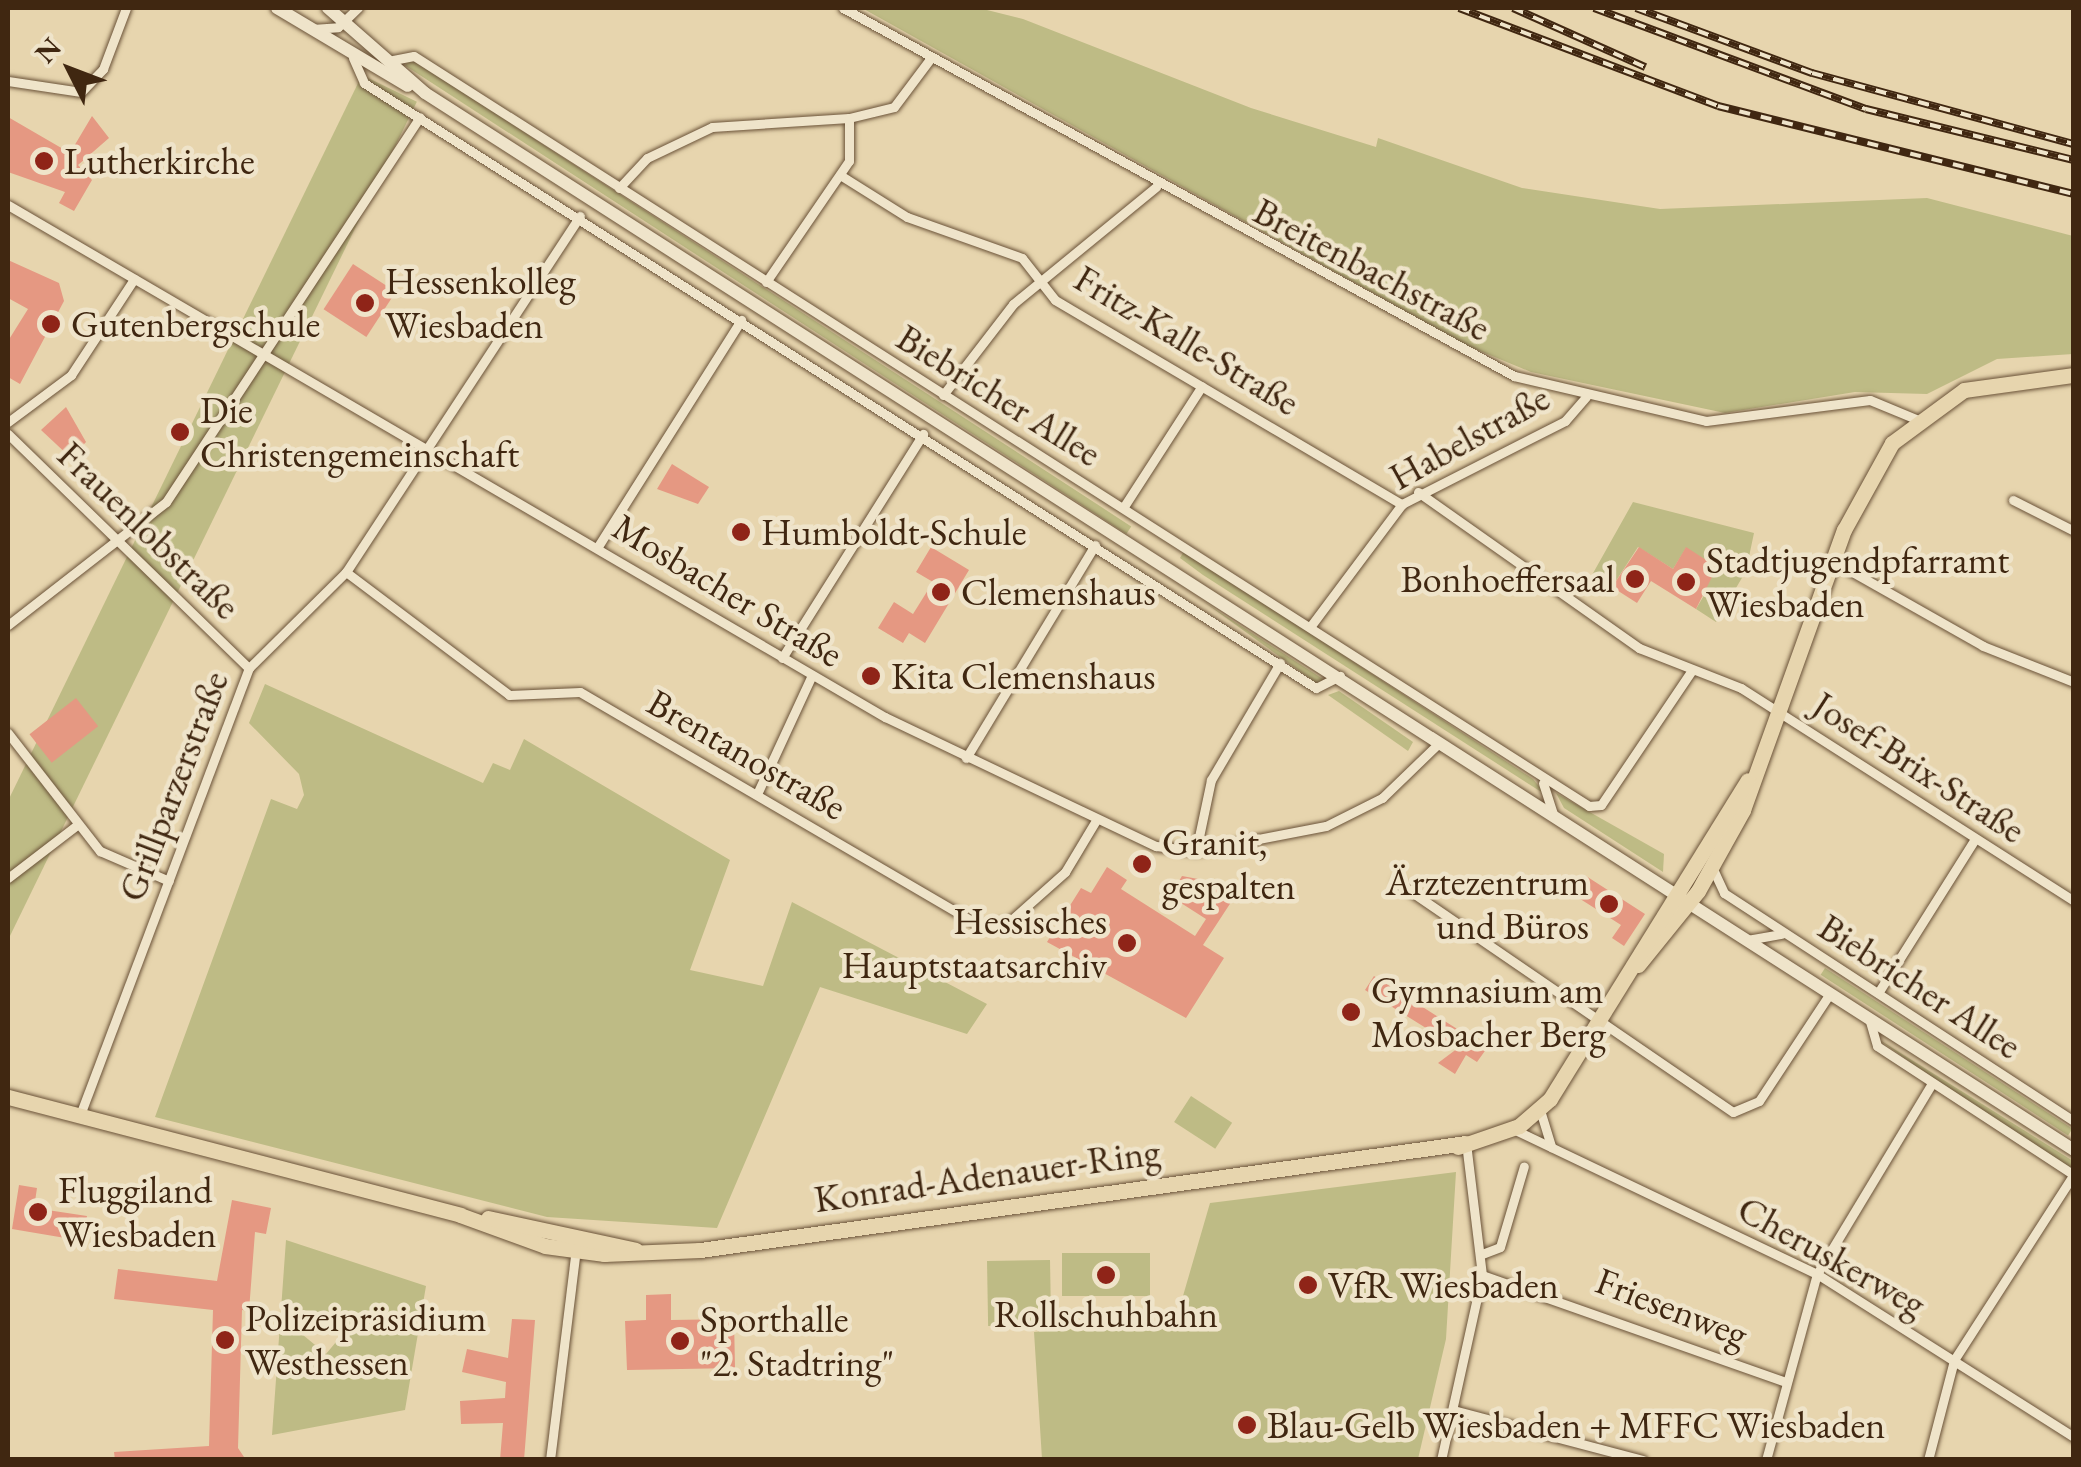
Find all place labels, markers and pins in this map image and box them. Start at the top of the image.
place label: Lutherkirche [64,138,255,184]
marker: Lutherkirche [33,150,55,172]
place label: Hessenkolleg Wiesbaden [385,258,576,348]
marker: Hessenkolleg Wiesbaden [354,292,376,314]
place label: Gutenbergschule [71,301,320,347]
marker: Gutenbergschule [40,313,62,335]
place label: Die Christengemeinschaft [200,387,519,476]
marker: Die Christengemeinschaft [169,421,191,443]
place label: Humboldt-Schule [761,509,1027,555]
marker: Humboldt-Schule [730,521,752,543]
place label: Stadtjugendpfarramt Wiesbaden [1706,537,2009,626]
place label: Bonhoeffersaal [1400,556,1615,602]
marker: Bonhoeffersaal [1624,568,1646,590]
place label: Clemenshaus [961,569,1156,615]
marker: Stadtjugendpfarramt Wiesbaden [1675,571,1697,593]
marker: Clemenshaus [930,581,952,603]
place label: Kita Clemenshaus [891,653,1156,699]
marker: Kita Clemenshaus [860,665,882,687]
place label: Granit, gespalten [1162,819,1296,908]
marker: Granit, gespalten [1131,853,1153,875]
place label: Ärztezentrum und Büros [1386,859,1589,948]
marker: Ärztezentrum und Büros [1598,893,1620,915]
place label: Hessisches Hauptstaatsarchiv [842,898,1107,988]
marker: Hessisches Hauptstaatsarchiv [1116,932,1138,954]
place label: Gymnasium am Mosbacher Berg [1371,967,1606,1056]
marker: Gymnasium am Mosbacher Berg [1340,1001,1362,1023]
place label: Fluggiland Wiesbaden [58,1167,217,1256]
marker: Fluggiland Wiesbaden [27,1201,49,1223]
place label: VfR Wiesbaden [1328,1262,1559,1308]
marker: Rollschuhbahn [1095,1264,1117,1286]
marker: VfR Wiesbaden [1297,1274,1319,1296]
place label: Rollschuhbahn [994,1291,1218,1337]
place label: Polizeipräsidium Westhessen [245,1295,486,1385]
place label: Sporthalle "2. Stadtring" [700,1296,894,1386]
marker: Polizeipräsidium Westhessen [214,1329,236,1351]
marker: Sporthalle "2. Stadtring" [669,1330,691,1352]
place label: Blau-Gelb Wiesbaden + MFFC Wiesbaden [1267,1402,1885,1448]
marker: Blau-Gelb Wiesbaden + MFFC Wiesbaden [1236,1414,1258,1436]

